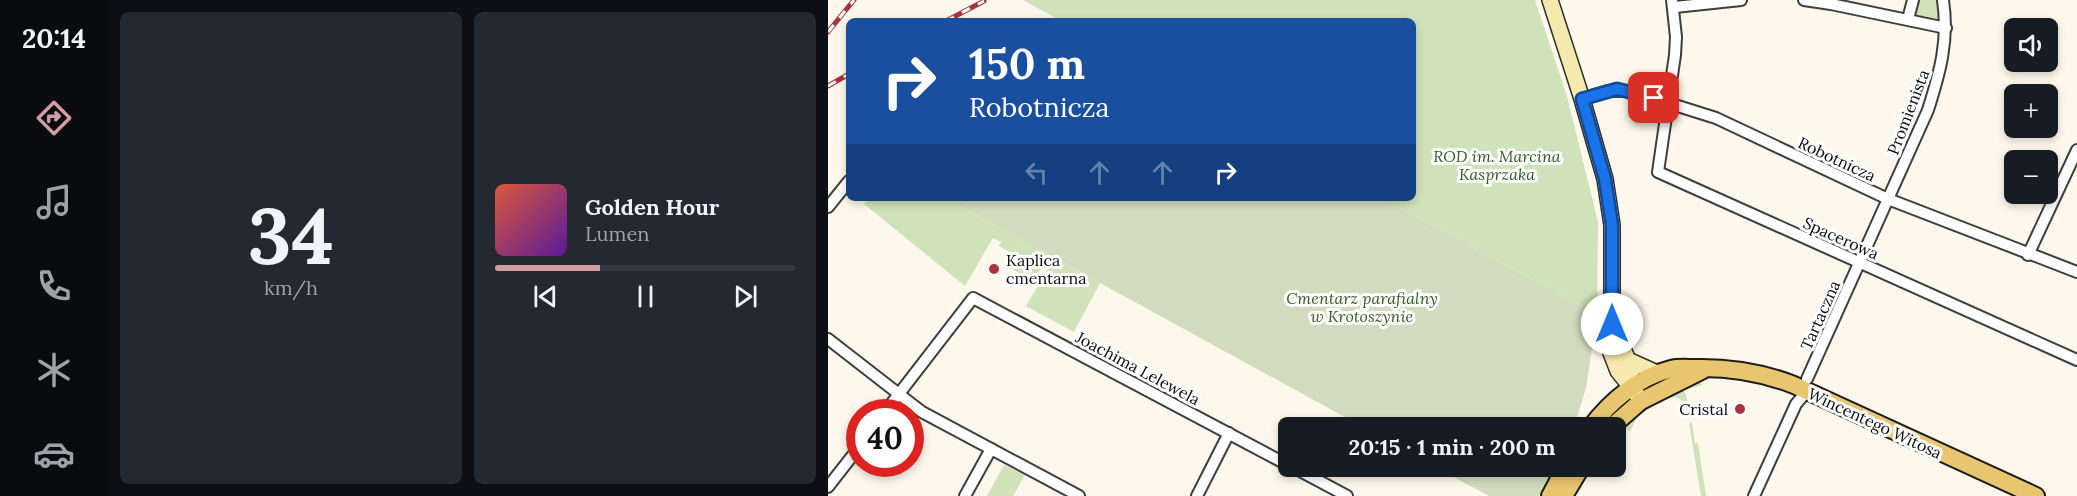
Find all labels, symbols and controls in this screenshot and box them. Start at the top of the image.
map controls [2004,18,2058,204]
button: sound [2004,18,2058,72]
text: 20:14 [22,21,86,55]
text: 150 m [969,37,1085,91]
icon: right [870,42,948,120]
street label: Promienista [1883,67,1933,157]
pin [1628,72,1679,123]
icon: arrive [1637,81,1670,114]
button: + [2004,84,2058,138]
text: Robotnicza [969,90,1109,124]
icon: directions [33,97,75,139]
street label: Robotnicza [1795,132,1879,186]
park label: ROD im. Marcina Kasprzaka [1433,146,1561,184]
button: − [2004,150,2058,204]
icon: left [1020,156,1053,189]
icon: ahead [1083,156,1116,189]
icon: ahead [1146,156,1179,189]
icon: right [1209,156,1242,189]
icon: music [33,181,75,223]
text: 34 [248,186,334,285]
text: Golden Hour [585,193,719,221]
street label: Spacerowa [1800,212,1882,264]
text: Lumen [585,221,649,246]
place label: Kaplica cmentarna [1006,250,1086,288]
marker: Kaplica cmentarna [987,262,1001,276]
icon: phone [33,265,75,307]
text: km/h [264,275,318,300]
street label: Tartaczna [1796,277,1844,353]
icon: previous [529,280,562,313]
icon: pause [629,280,662,313]
icon: next [729,280,762,313]
park label: Cmentarz parafialny w Krotoszynie [1286,288,1438,326]
position arrow [1580,292,1644,356]
street label: Joachima Lelewela [1072,326,1203,409]
icon: climate [33,349,75,391]
street label: Wincentego Witosa [1805,383,1945,463]
speed limit sign: 40 [846,399,924,477]
place label: Cristal [1679,399,1728,419]
marker: Cristal [1733,402,1747,416]
icon: car [33,433,75,475]
text: 20:15 · 1 min · 200 m [1348,433,1556,461]

